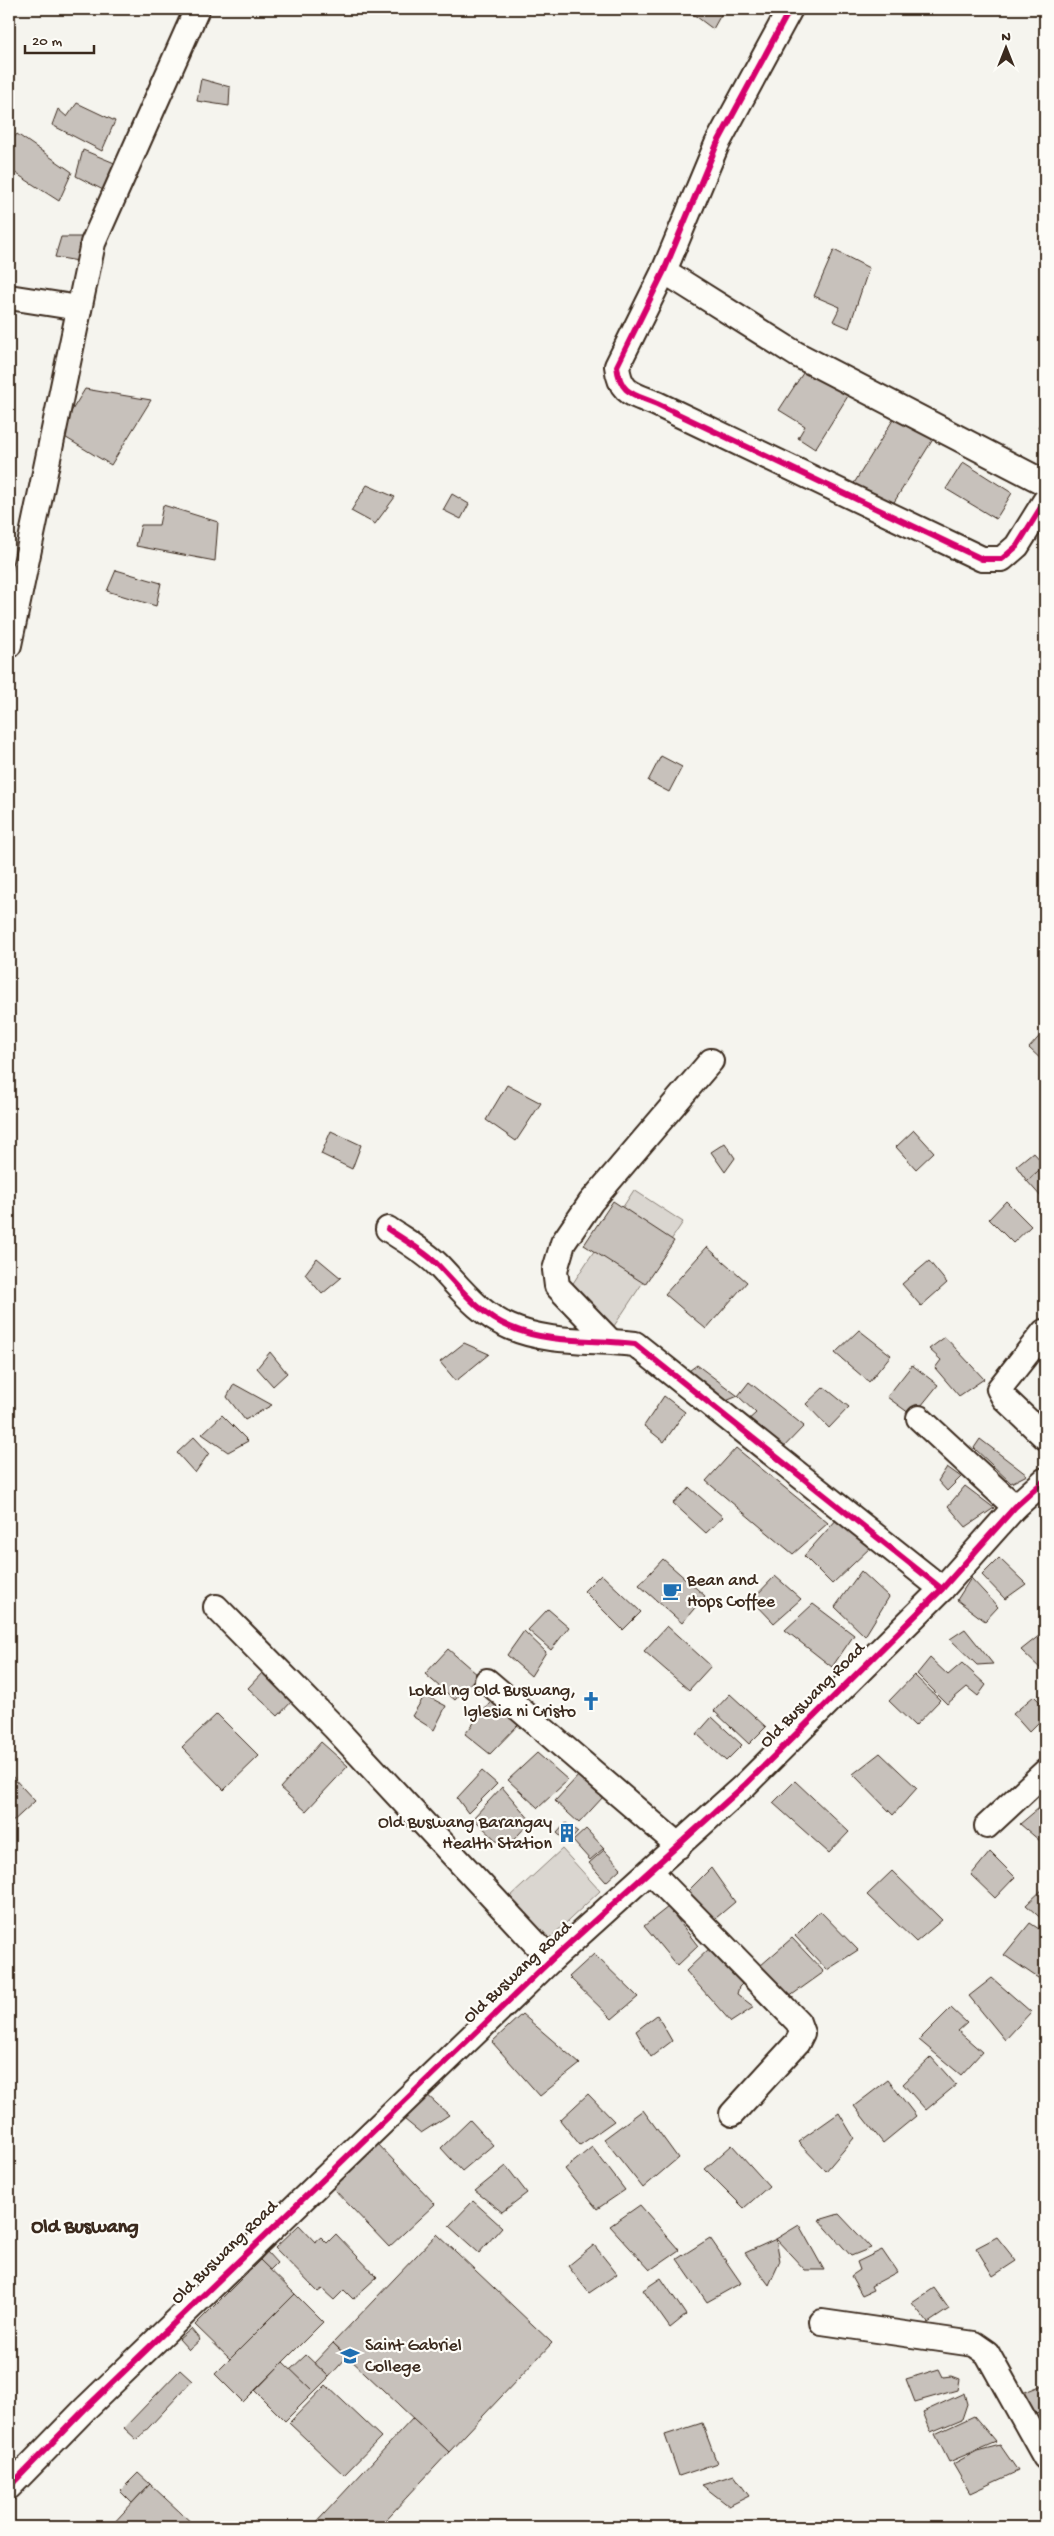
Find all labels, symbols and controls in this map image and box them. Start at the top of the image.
scale bar [25,22,94,54]
north arrow [982,22,1032,72]
text: N [1001,29,1011,46]
text: 20 m [32,33,62,51]
place label: Bean and Hops Coffee [686,1571,776,1613]
cafe icon: Bean and Hops Coffee [661,1580,683,1602]
street label: Old Buswang Road [756,1638,871,1753]
place label: Lokal ng Old Buswang, Iglesia ni Cristo [408,1681,576,1723]
church icon: Lokal ng Old Buswang, Iglesia ni Cristo [580,1690,602,1712]
place label: Old Buswang Barangay Health Station [378,1813,552,1855]
building icon: Old Buswang Barangay Health Station [556,1822,578,1844]
street label: Old Buswang Road [460,1917,577,2028]
street label: Old Buswang Road [167,2196,284,2309]
district label: Old Buswang [31,2217,139,2240]
place label: Saint Gabriel College [365,2336,462,2378]
school or university icon: Saint Gabriel College [339,2345,361,2367]

